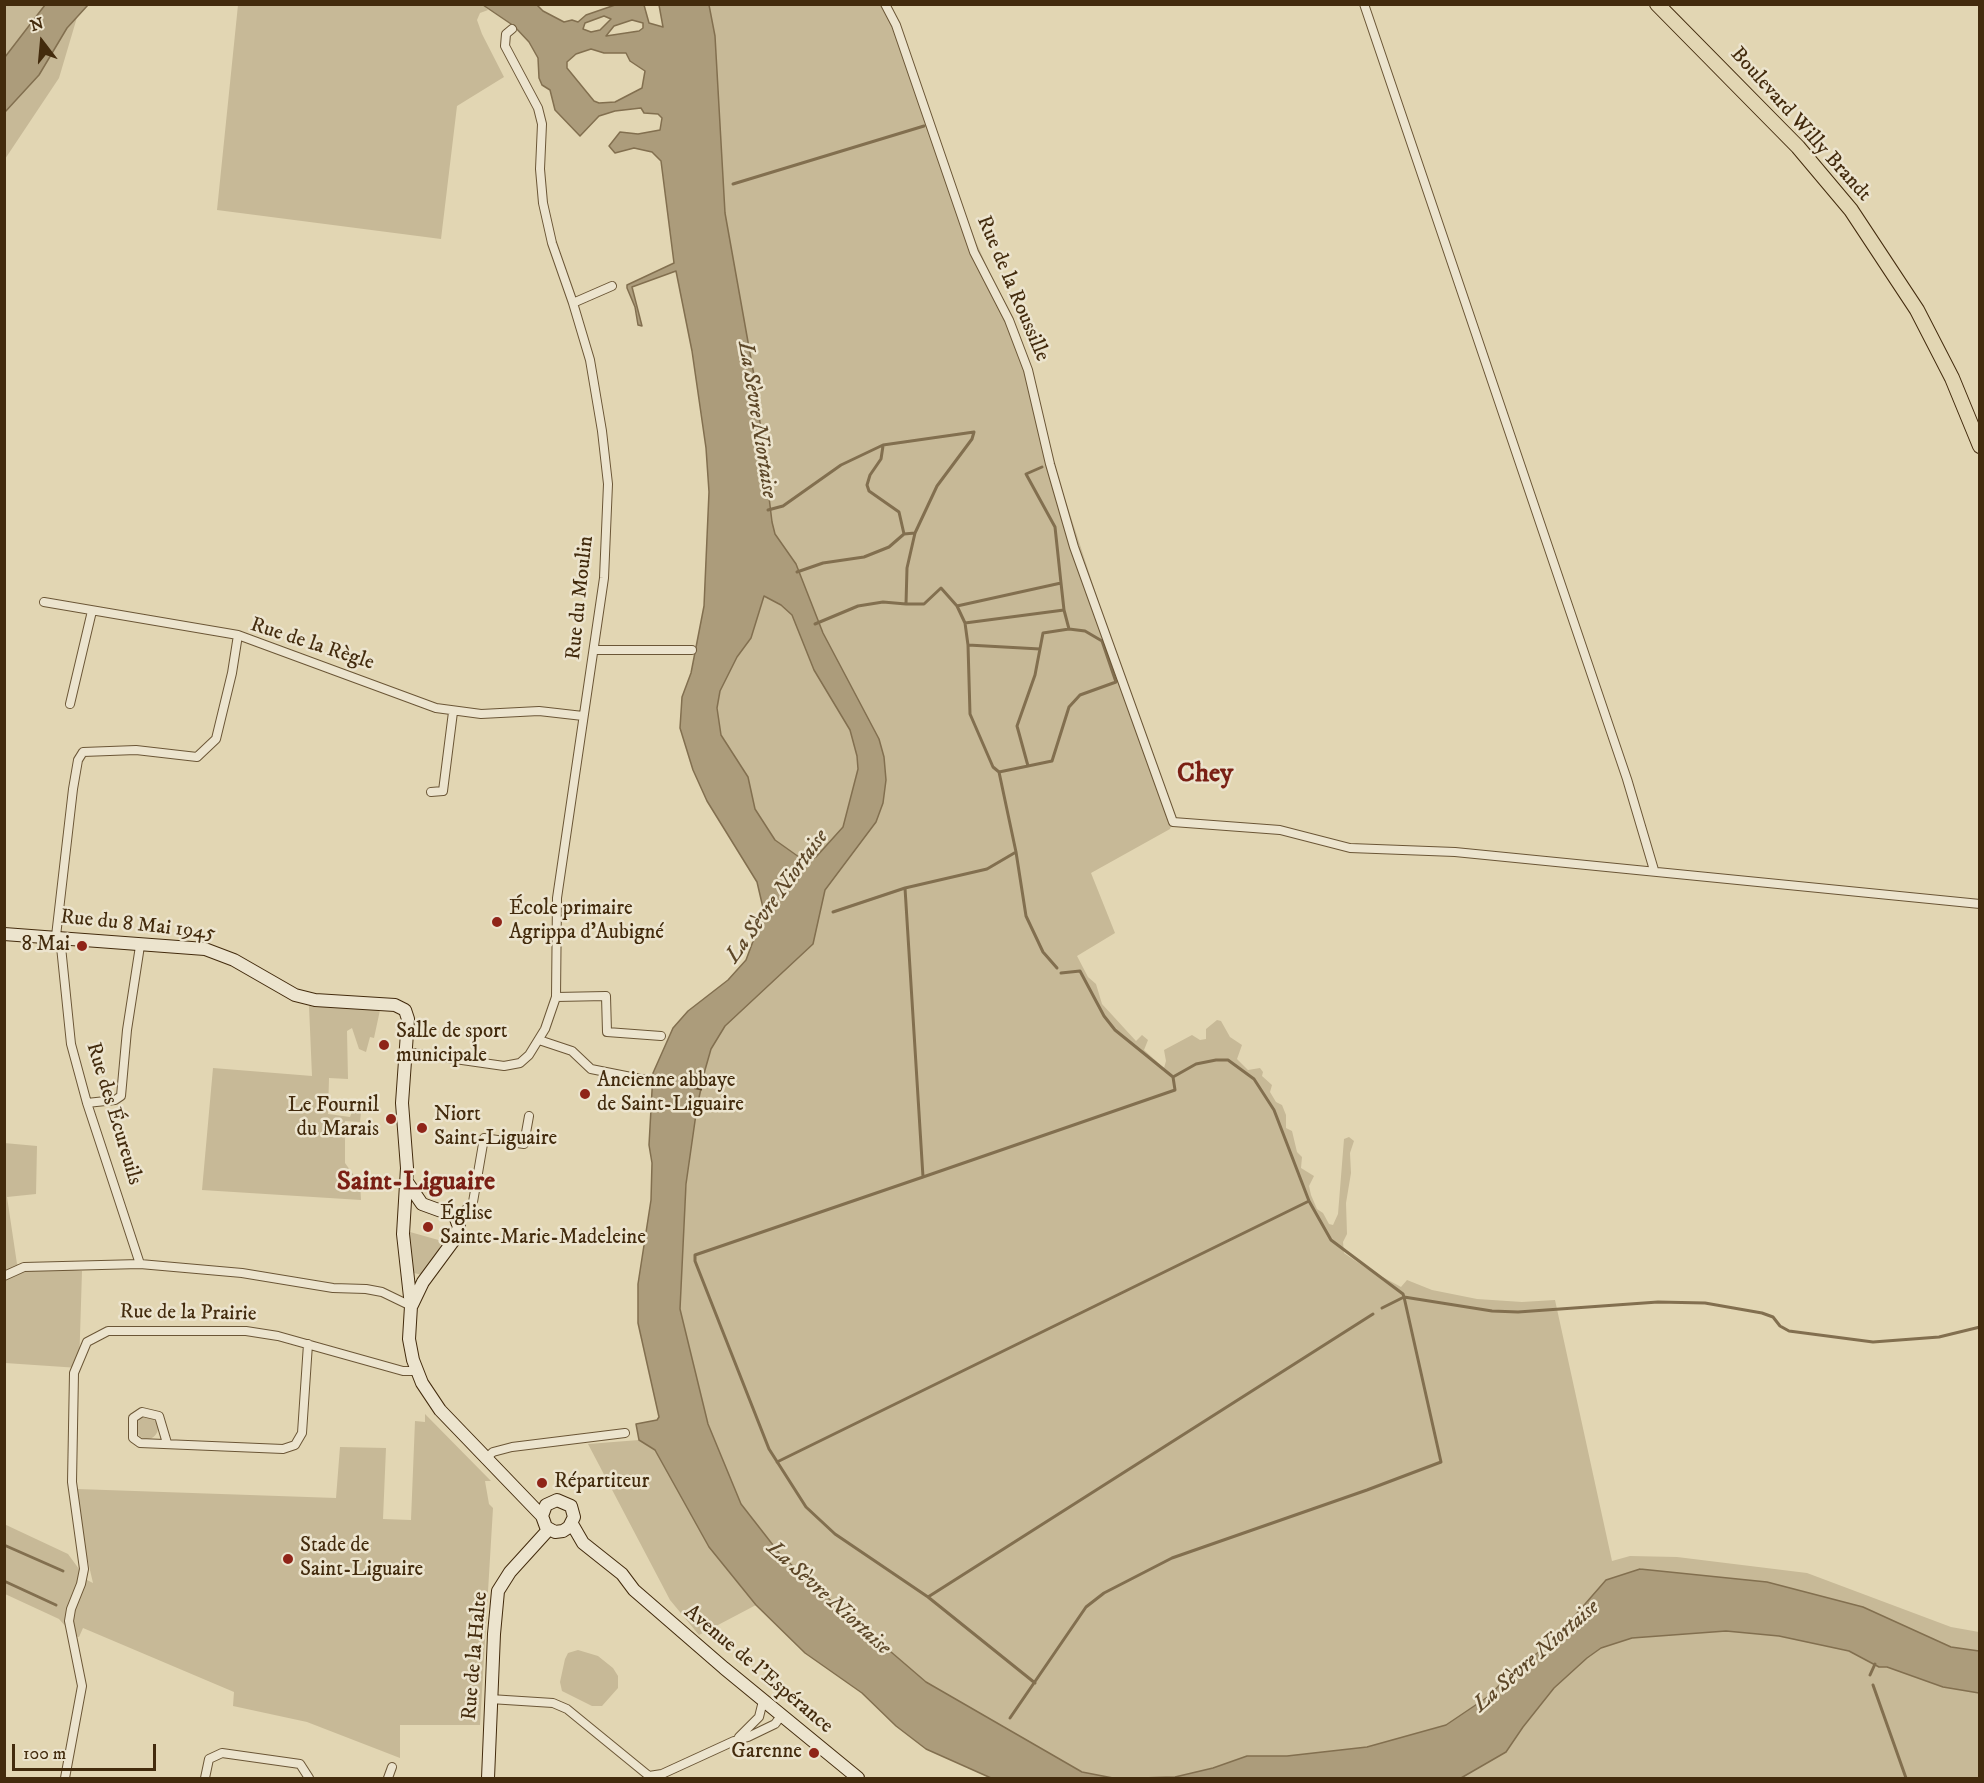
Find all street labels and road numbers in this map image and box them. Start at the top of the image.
street label: Boulevard Willy Brandt [1724,43,1876,207]
street label: Rue de la Roussille [970,212,1054,366]
street label: Rue du Moulin [562,535,600,661]
street label: Rue de la Règle [247,613,377,677]
street label: Rue du 8 Mai 1945 [59,905,217,947]
street label: Rue des Écureuils [79,1040,147,1188]
street label: Rue de la Prairie [119,1300,257,1328]
street label: Rue de la Halte [458,1591,494,1721]
street label: Avenue de l'Espérance [678,1600,838,1740]

